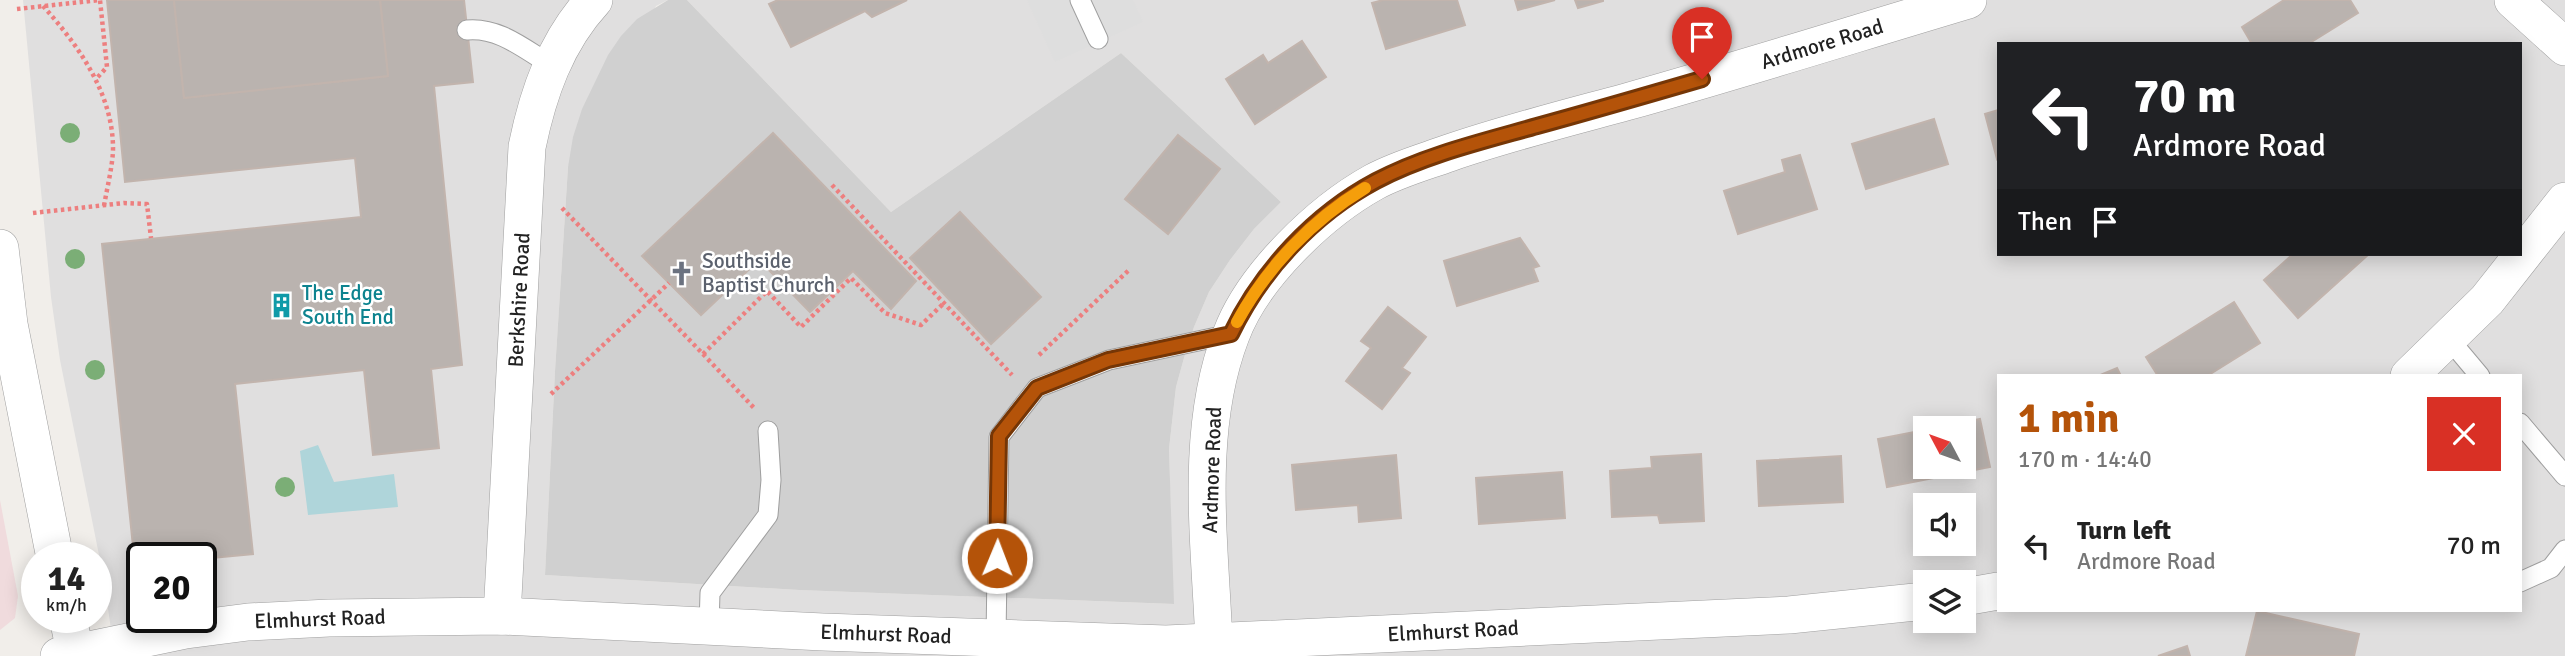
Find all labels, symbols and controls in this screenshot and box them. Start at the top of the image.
pin [1672,7,1732,79]
street label: Ardmore Road [1758,13,1886,75]
icon: arrive [1683,18,1721,56]
text: 70 m [2133,66,2236,126]
icon: left [2018,70,2109,161]
text: Ardmore Road [2133,126,2326,165]
icon: arrive [2086,203,2124,241]
text: Then [2018,206,2072,238]
street label: Berkshire Road [502,232,536,368]
place label: Southside Baptist Church [702,248,835,298]
church icon: Southside Baptist Church [668,259,696,287]
place label: The Edge South End [302,280,394,330]
building icon: The Edge South End [268,291,296,319]
text: 1 min [2018,393,2119,444]
button: close [2427,397,2501,471]
street label: Ardmore Road [1197,406,1227,534]
north arrow [1913,416,1976,480]
map controls [1913,416,1976,633]
text: 170 m · 14:40 [2018,445,2152,474]
button: sound [1913,493,1976,556]
text: Turn left [2077,515,2171,547]
position arrow [960,521,1034,595]
icon: left [2018,527,2056,565]
text: 70 m [2446,530,2501,562]
speed limit sign: 20 [126,542,217,633]
text: Ardmore Road [2077,547,2216,576]
text: 14 [48,557,85,600]
button: layers [1913,570,1976,633]
text: km/h [46,594,87,616]
street label: Elmhurst Road [254,604,386,634]
street label: Elmhurst Road [1387,615,1519,647]
street label: Elmhurst Road [820,619,952,649]

